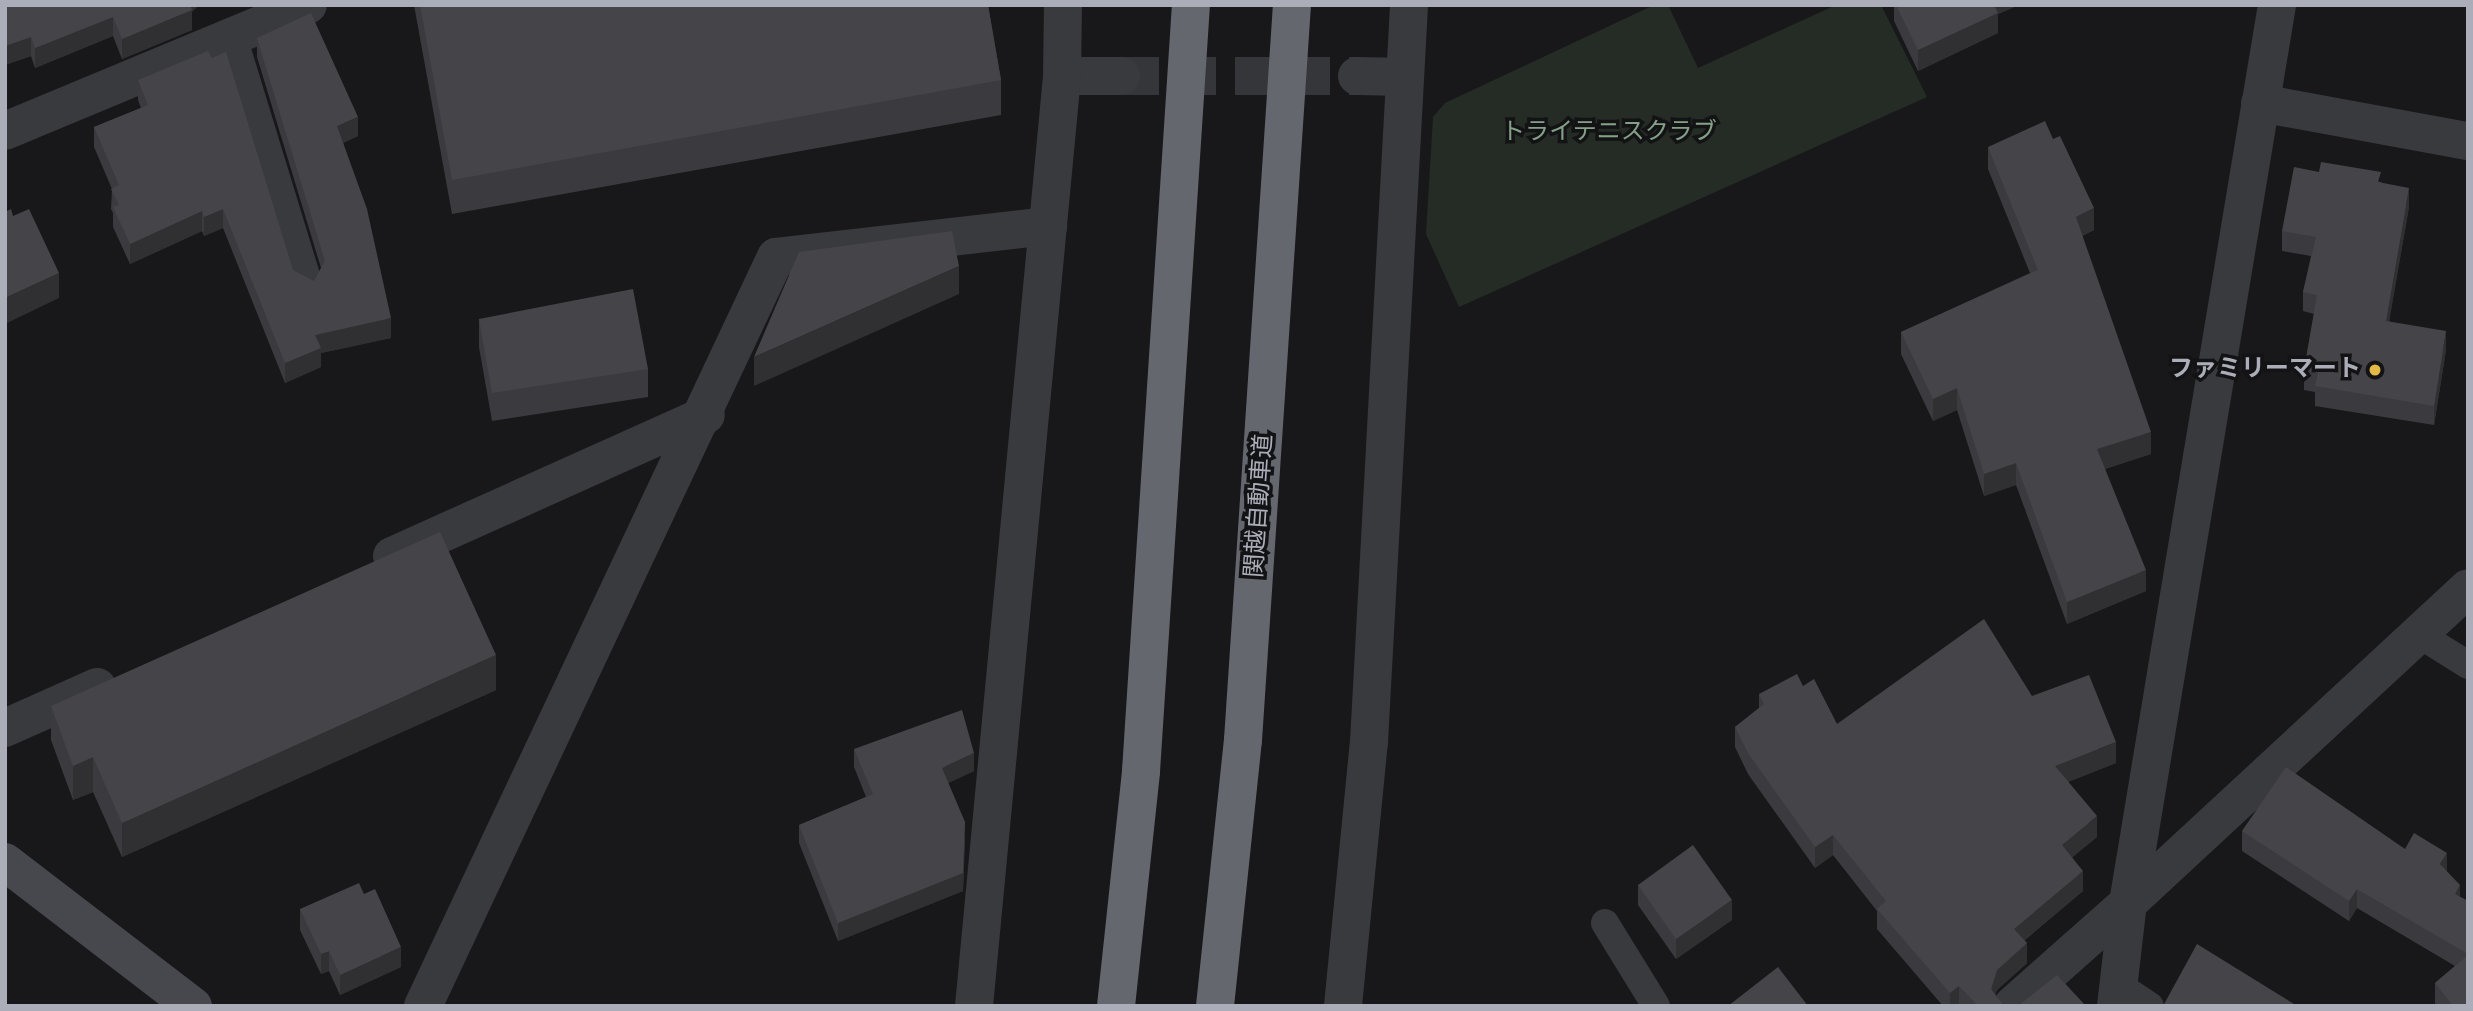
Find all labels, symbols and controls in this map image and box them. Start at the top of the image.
park label: トライテニスクラブ [1501,119,1717,147]
place label: ファミリーマート [2169,356,2361,384]
marker: ファミリーマート [2367,362,2383,378]
street label: 関越自動車道 [1241,433,1279,579]

